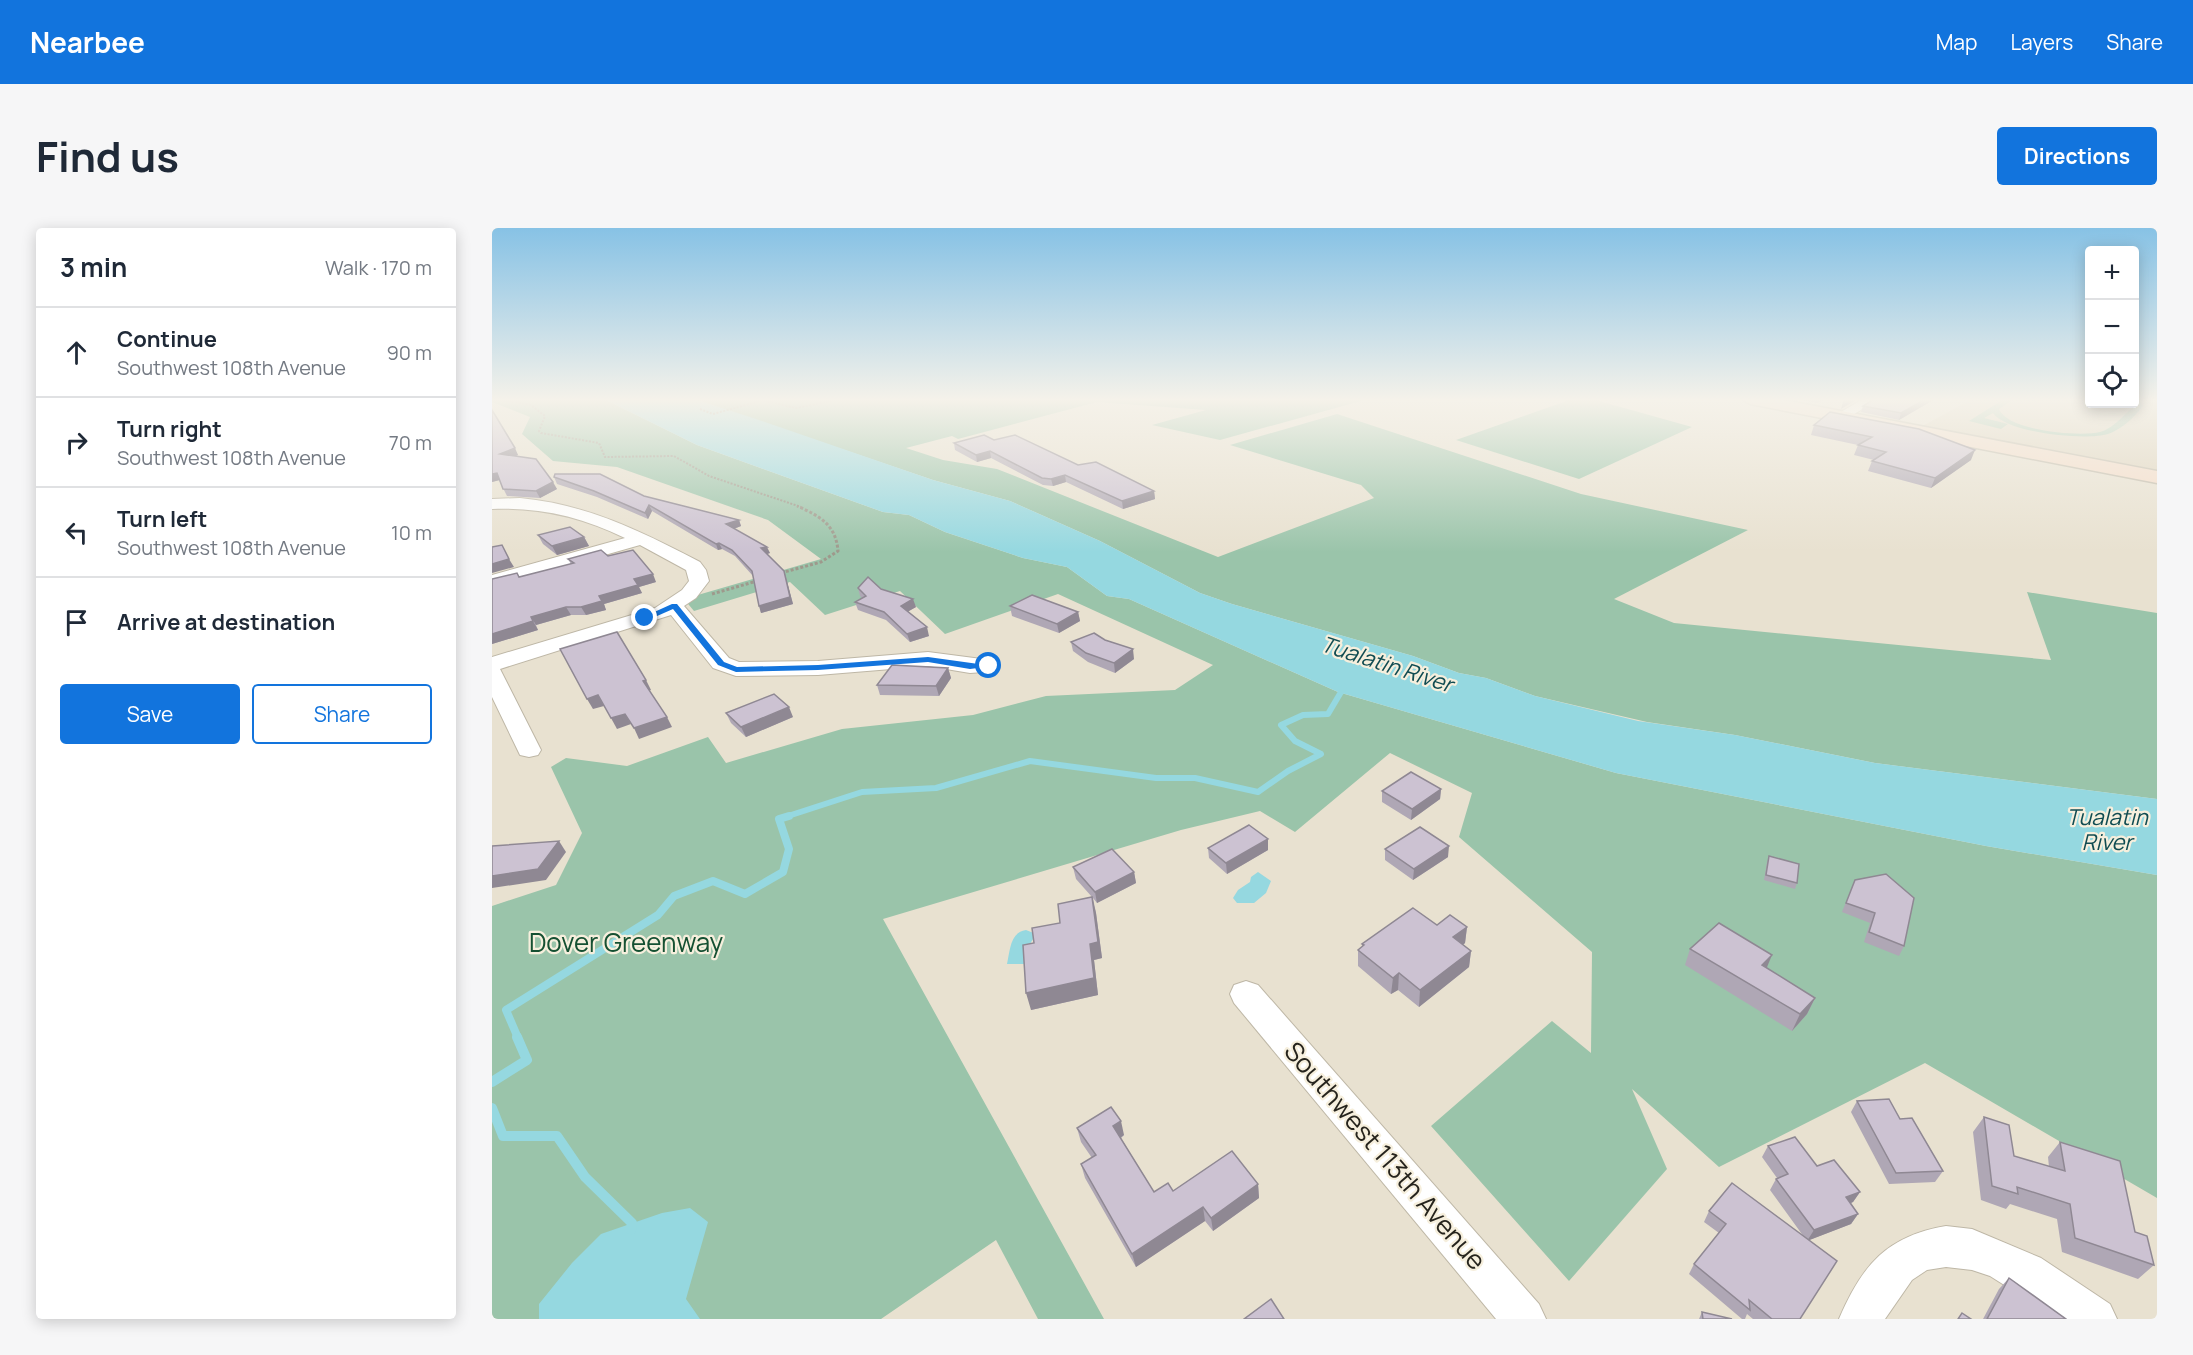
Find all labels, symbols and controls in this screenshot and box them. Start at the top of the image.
text: Nearbee [30,23,145,61]
text: Map [1936,28,1977,56]
text: Layers [2010,28,2073,56]
text: Share [2106,28,2163,56]
text: Find us [36,127,179,185]
button: Directions [1997,127,2157,185]
map controls [2085,246,2139,408]
button: + [2085,246,2139,300]
text: 3 min [60,249,127,285]
text: Walk · 170 m [325,254,432,281]
button: − [2085,300,2139,354]
text: Continue [117,324,217,354]
icon: ahead [60,336,93,369]
text: 90 m [386,339,432,366]
text: Southwest 108th Avenue [117,354,346,381]
button: locate [2085,354,2139,408]
text: Turn right [117,414,222,444]
icon: right [60,426,93,459]
text: 70 m [389,429,432,456]
text: Southwest 108th Avenue [117,444,346,471]
text: Turn left [117,504,207,534]
icon: left [60,516,93,549]
text: 10 m [391,519,432,546]
text: Southwest 108th Avenue [117,534,346,561]
route end [631,604,657,630]
icon: arrive [60,606,93,639]
text: Arrive at destination [117,607,335,637]
water label: Tualatin River [1317,629,1460,700]
route start [975,652,1001,678]
button: Save [60,684,240,744]
button: Share [252,684,432,744]
water label: Tualatin River [2066,802,2149,857]
park label: Dover Greenway [529,924,723,960]
street label: Southwest 113th Avenue [1277,1034,1495,1277]

